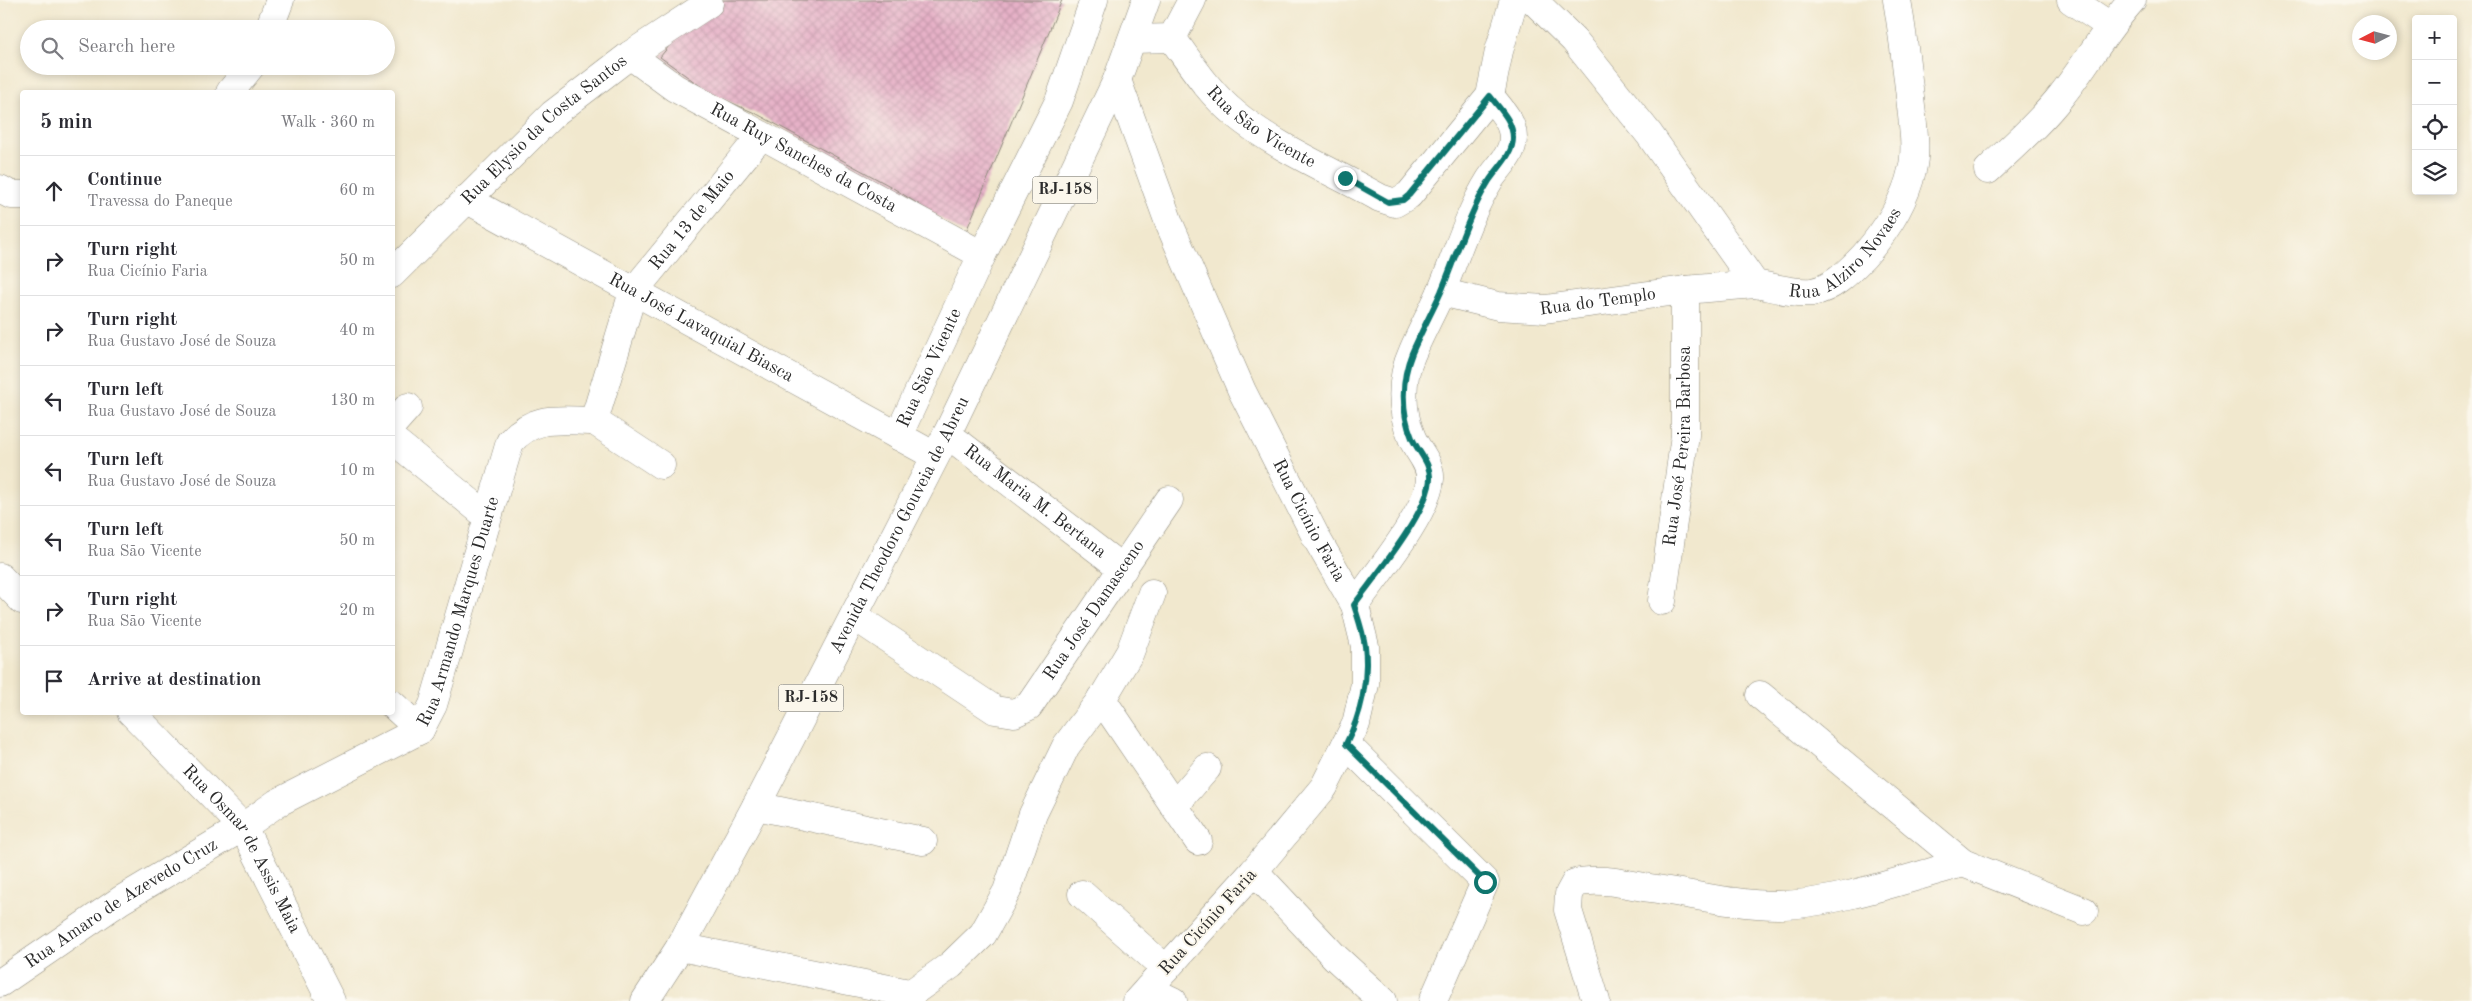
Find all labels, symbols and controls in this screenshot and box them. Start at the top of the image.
north arrow [2352,15,2397,60]
map controls [2412,15,2457,195]
button: + [2412,15,2457,60]
search box [20,20,395,75]
icon: search [38,34,66,62]
text: Search here [78,38,175,57]
street label: Rua Elysio da Costa Santos [458,52,631,208]
button: − [2412,60,2457,105]
street label: Rua São Vicente [1203,83,1318,171]
street label: Rua Ruy Sanches da Costa [707,100,900,216]
button: locate [2412,105,2457,150]
text: 5 min [40,112,93,133]
text: Walk · 360 m [280,115,375,131]
button: layers [2412,150,2457,195]
street label: Rua 13 de Maio [646,167,738,273]
route end [1334,167,1357,190]
text: Continue [87,171,162,190]
road number: RJ-158 [1032,176,1098,204]
icon: ahead [40,177,68,205]
text: 60 m [339,183,375,199]
text: Travessa do Paneque [87,194,233,210]
street label: Rua Alziro Novaes [1787,205,1905,301]
text: Turn right [87,241,177,260]
icon: right [40,247,68,275]
text: 50 m [339,253,375,269]
text: Rua Cicínio Faria [87,264,208,280]
street label: Rua José Lavaquial Biasca [606,270,797,386]
street label: Rua do Templo [1538,285,1657,319]
street label: Rua São Vicente [894,306,965,430]
text: Turn right [87,311,177,330]
icon: right [40,317,68,345]
text: 40 m [339,323,375,339]
text: Rua Gustavo José de Souza [87,334,276,350]
street label: Rua José Pereira Barbosa [1661,346,1694,547]
text: Turn left [87,381,164,400]
icon: left [40,387,68,415]
text: 130 m [330,393,375,409]
street label: Avenida Theodoro Gouveia de Abreu [827,394,973,656]
text: Rua Gustavo José de Souza [87,404,276,420]
street label: Rua Maria M. Bertana [961,442,1110,562]
text: Turn left [87,451,164,470]
street label: Rua Cicínio Faria [1269,456,1349,585]
icon: left [40,457,68,485]
text: 10 m [339,463,375,479]
text: Rua Gustavo José de Souza [87,474,276,490]
street label: Rua Armando Marques Duarte [414,495,502,730]
text: Turn left [87,521,164,540]
icon: left [40,527,68,555]
text: 50 m [339,533,375,549]
street label: Rua José Damasceno [1040,537,1148,684]
text: Rua São Vicente [87,544,202,560]
text: Turn right [87,591,177,610]
icon: right [40,597,68,625]
text: 20 m [339,603,375,619]
text: Rua São Vicente [87,614,202,630]
icon: arrive [40,667,68,695]
text: Arrive at destination [87,671,261,690]
road number: RJ-158 [778,684,844,711]
street label: Rua Osmar de Assis Maia [179,762,304,936]
street label: Rua Amaro de Azevedo Cruz [22,835,221,972]
street label: Rua Cicínio Faria [1156,865,1260,978]
route start [1474,871,1497,894]

